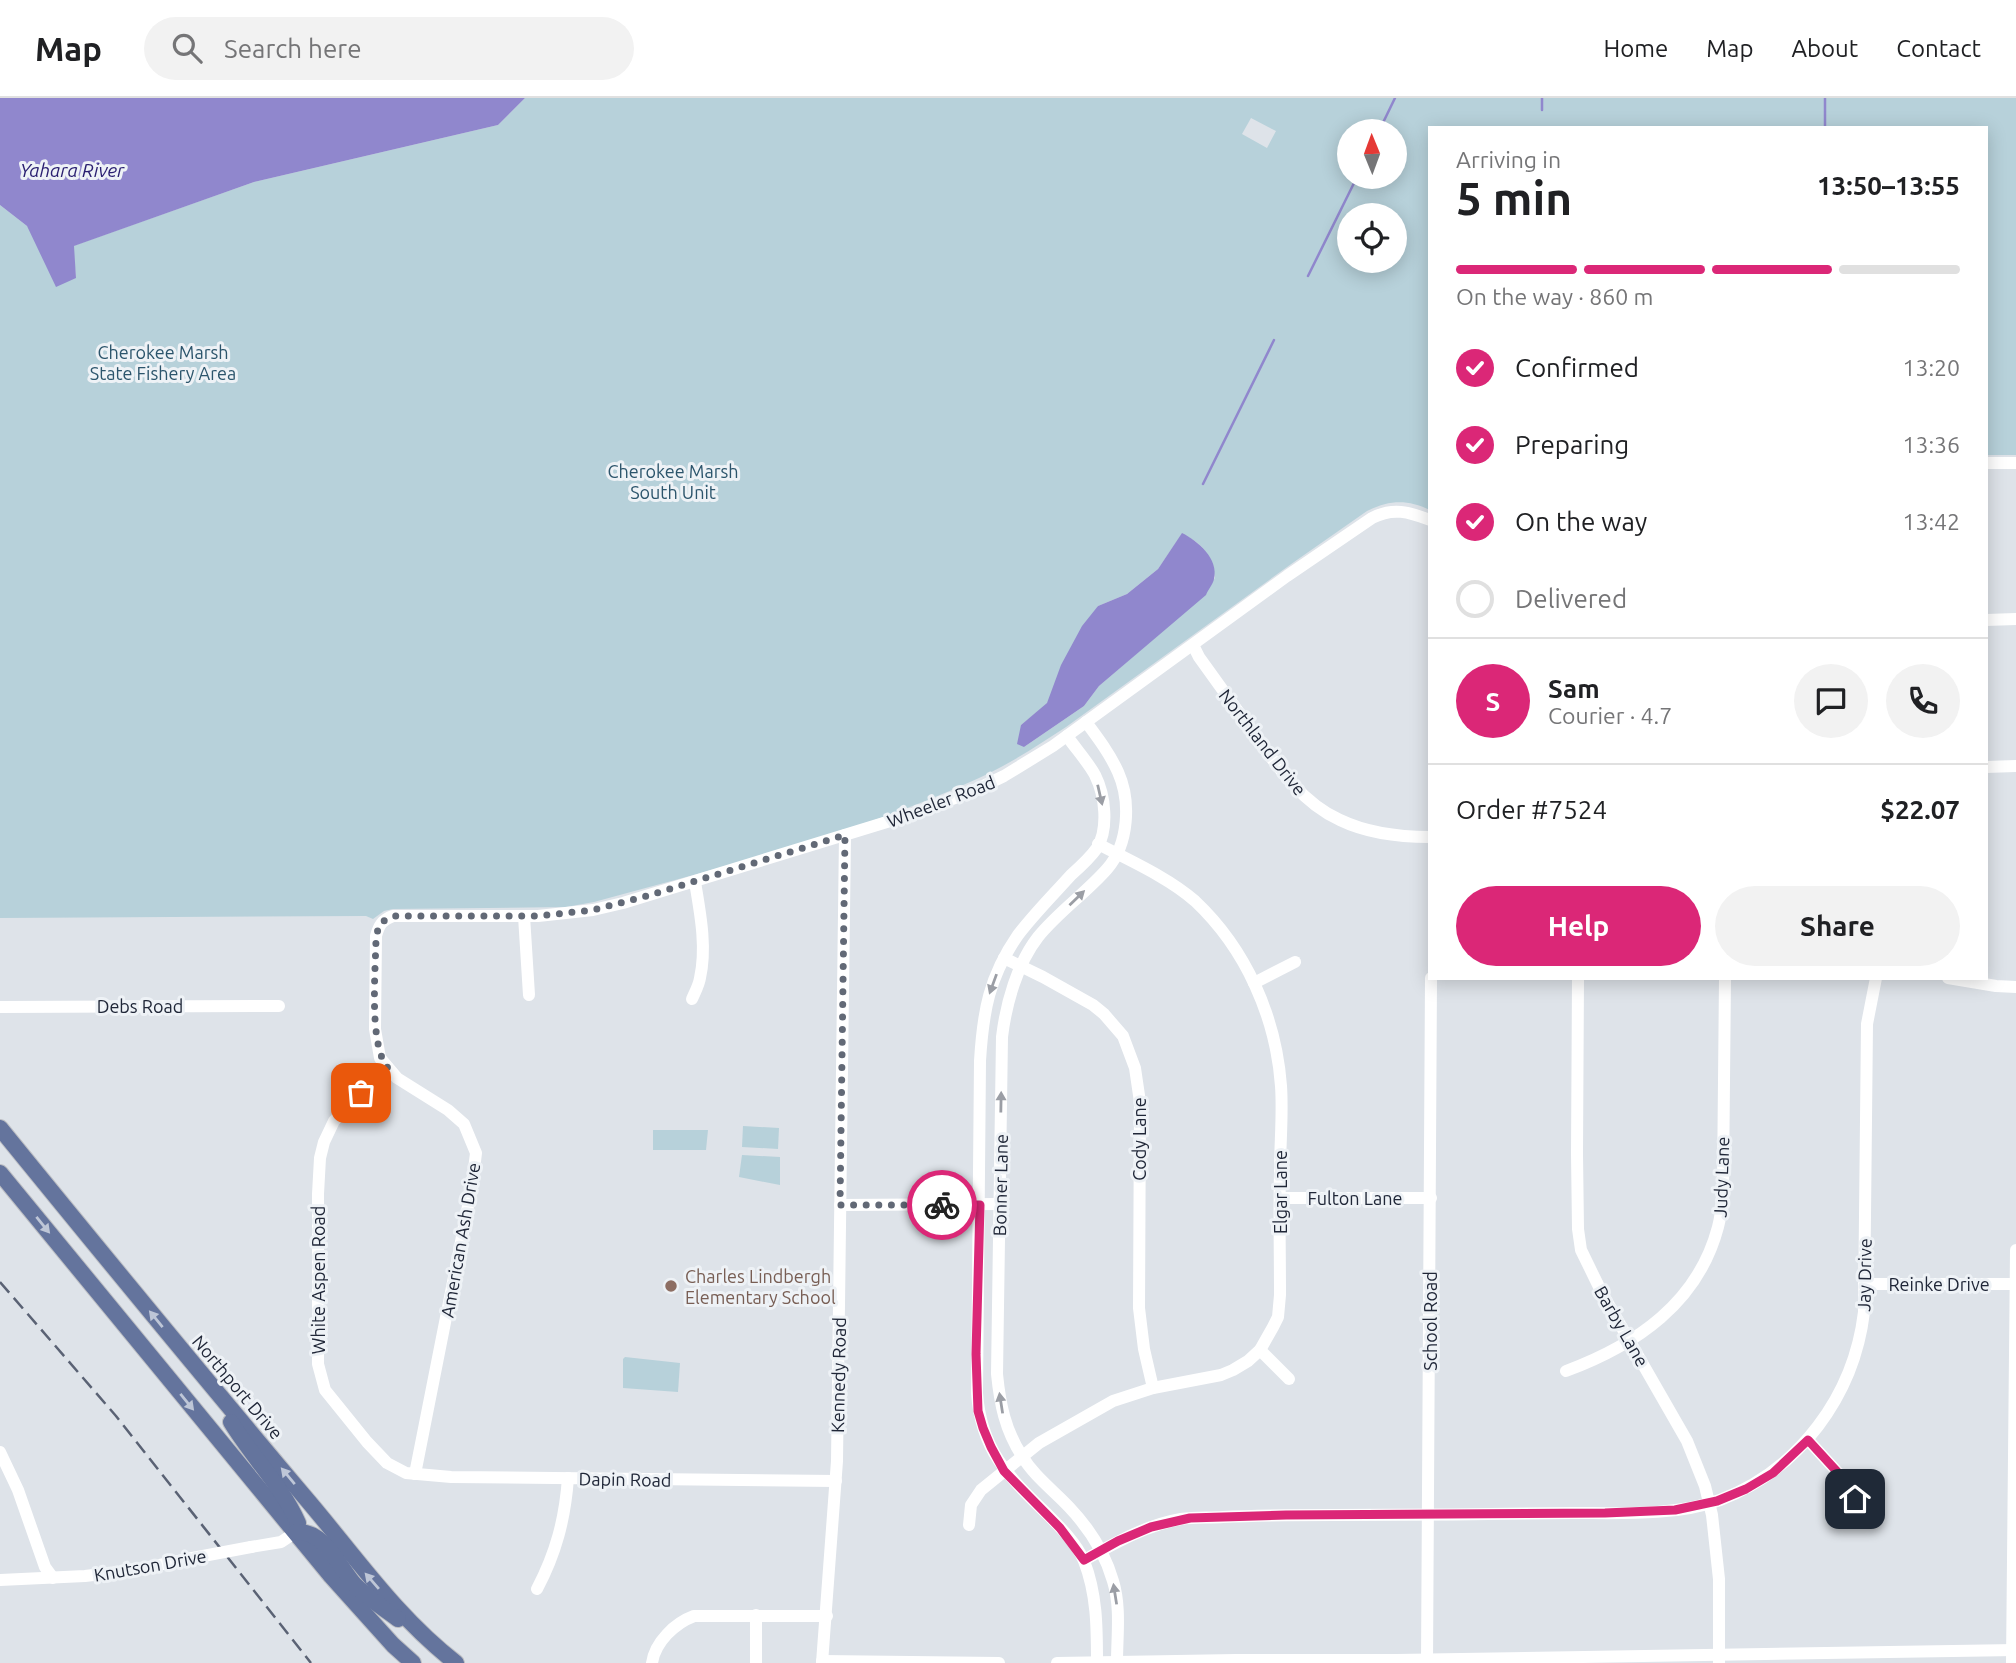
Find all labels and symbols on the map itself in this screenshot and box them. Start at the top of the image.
north arrow [1337,119,1407,189]
water label: Yahara River [20,159,125,181]
park label: Cherokee Marsh State Fishery Area [90,342,236,383]
park label: Cherokee Marsh South Unit [607,461,739,502]
street label: Northland Drive [1215,685,1311,799]
street label: Wheeler Road [884,771,998,831]
one-way arrow [1095,784,1106,806]
one-way arrow [1068,891,1085,907]
one-way arrow [987,974,998,995]
street label: Debs Road [97,996,183,1016]
pin [331,1063,391,1123]
one-way arrow [995,1091,1007,1113]
street label: Cody Lane [1129,1097,1149,1181]
street label: Bonner Lane [989,1134,1011,1236]
street label: Judy Lane [1710,1136,1732,1218]
street label: Elgar Lane [1270,1150,1290,1234]
street label: American Ash Drive [437,1161,483,1319]
courier [907,1170,977,1240]
street label: Fulton Lane [1308,1188,1402,1208]
street label: White Aspen Road [308,1206,328,1354]
one-way arrow [36,1216,51,1234]
street label: Jay Drive [1853,1238,1875,1312]
place label: Charles Lindbergh Elementary School [685,1266,836,1307]
street label: School Road [1420,1271,1440,1371]
street label: Reinke Drive [1888,1274,1990,1294]
marker: Charles Lindbergh Elementary School [663,1278,679,1294]
street label: Barby Lane [1591,1282,1653,1370]
one-way arrow [149,1311,164,1329]
street label: Kennedy Road [827,1317,849,1433]
street label: Northport Drive [189,1331,287,1443]
one-way arrow [995,1392,1006,1414]
one-way arrow [179,1393,194,1410]
one-way arrow [281,1468,296,1485]
street label: Dapin Road [578,1468,672,1490]
pin [1825,1469,1885,1529]
street label: Knutson Drive [92,1545,208,1585]
one-way arrow [365,1572,381,1589]
one-way arrow [1109,1583,1120,1605]

